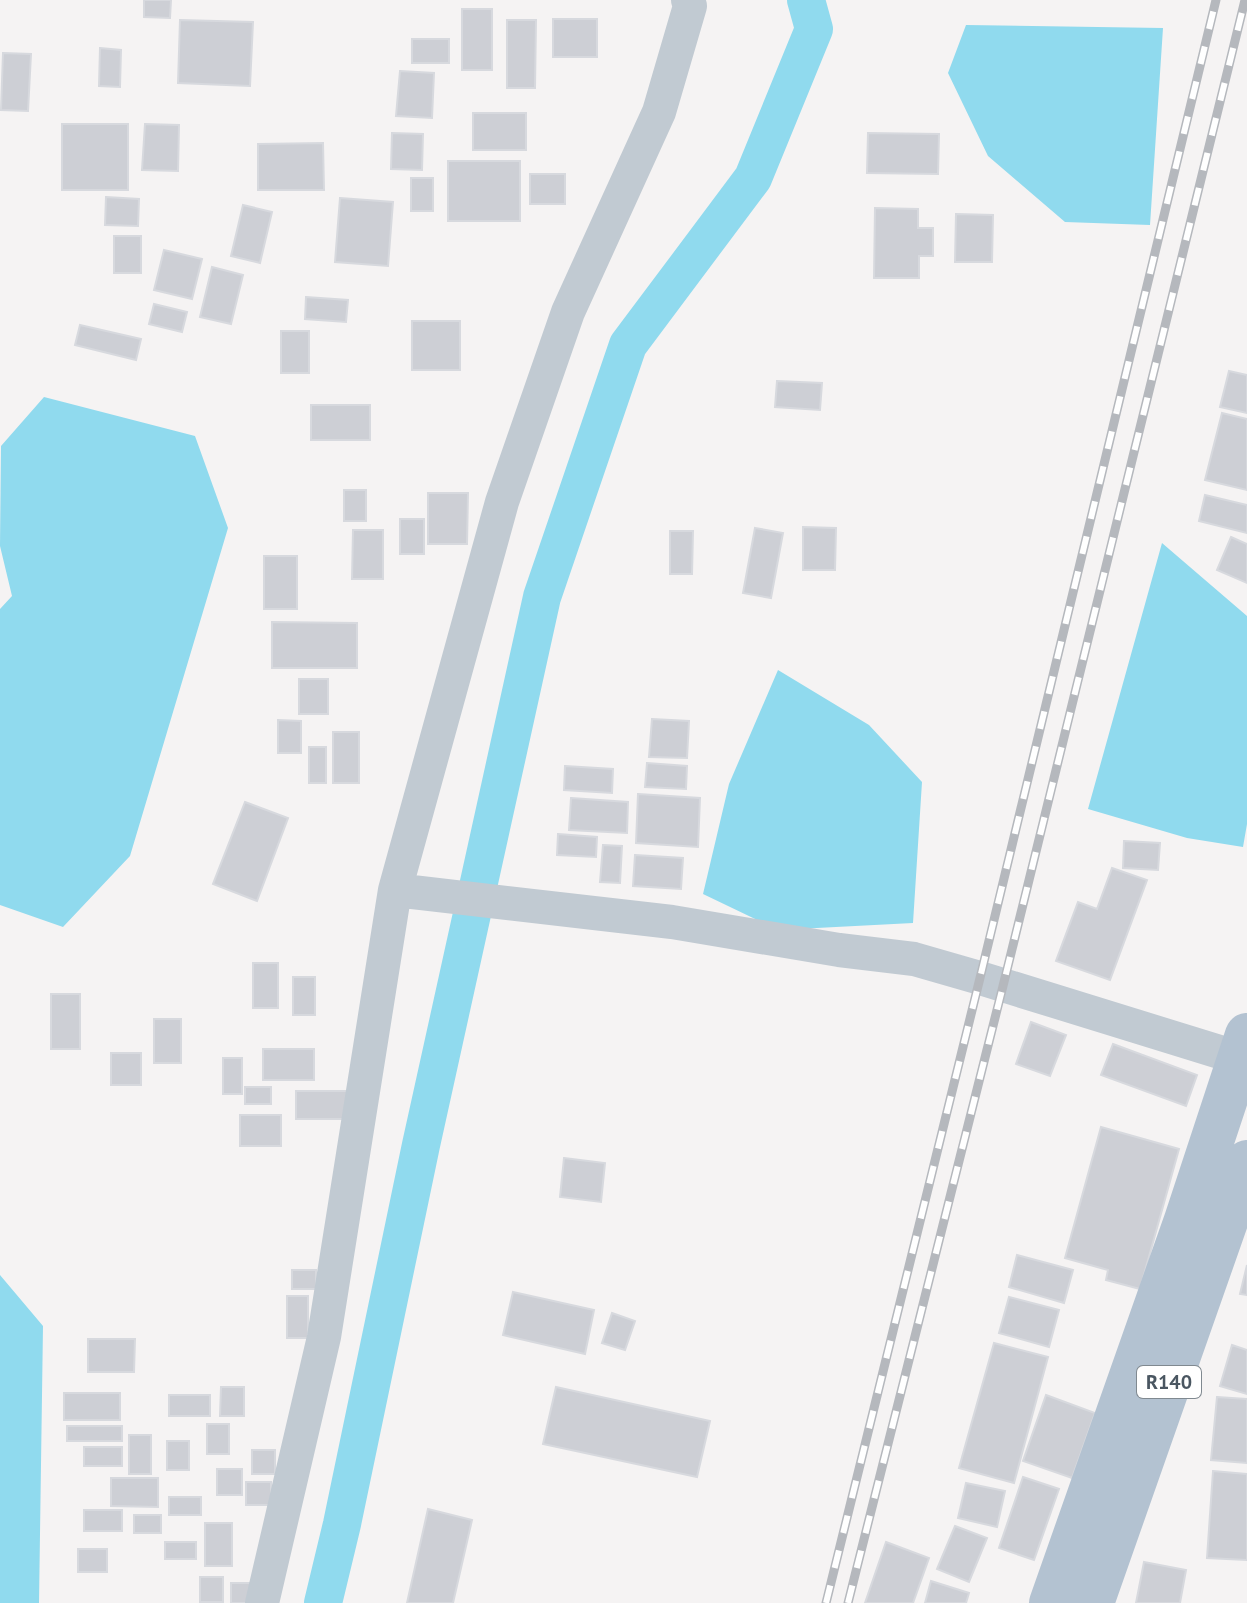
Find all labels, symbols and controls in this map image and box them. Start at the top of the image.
road number: R140 [1137,1366,1201,1398]

